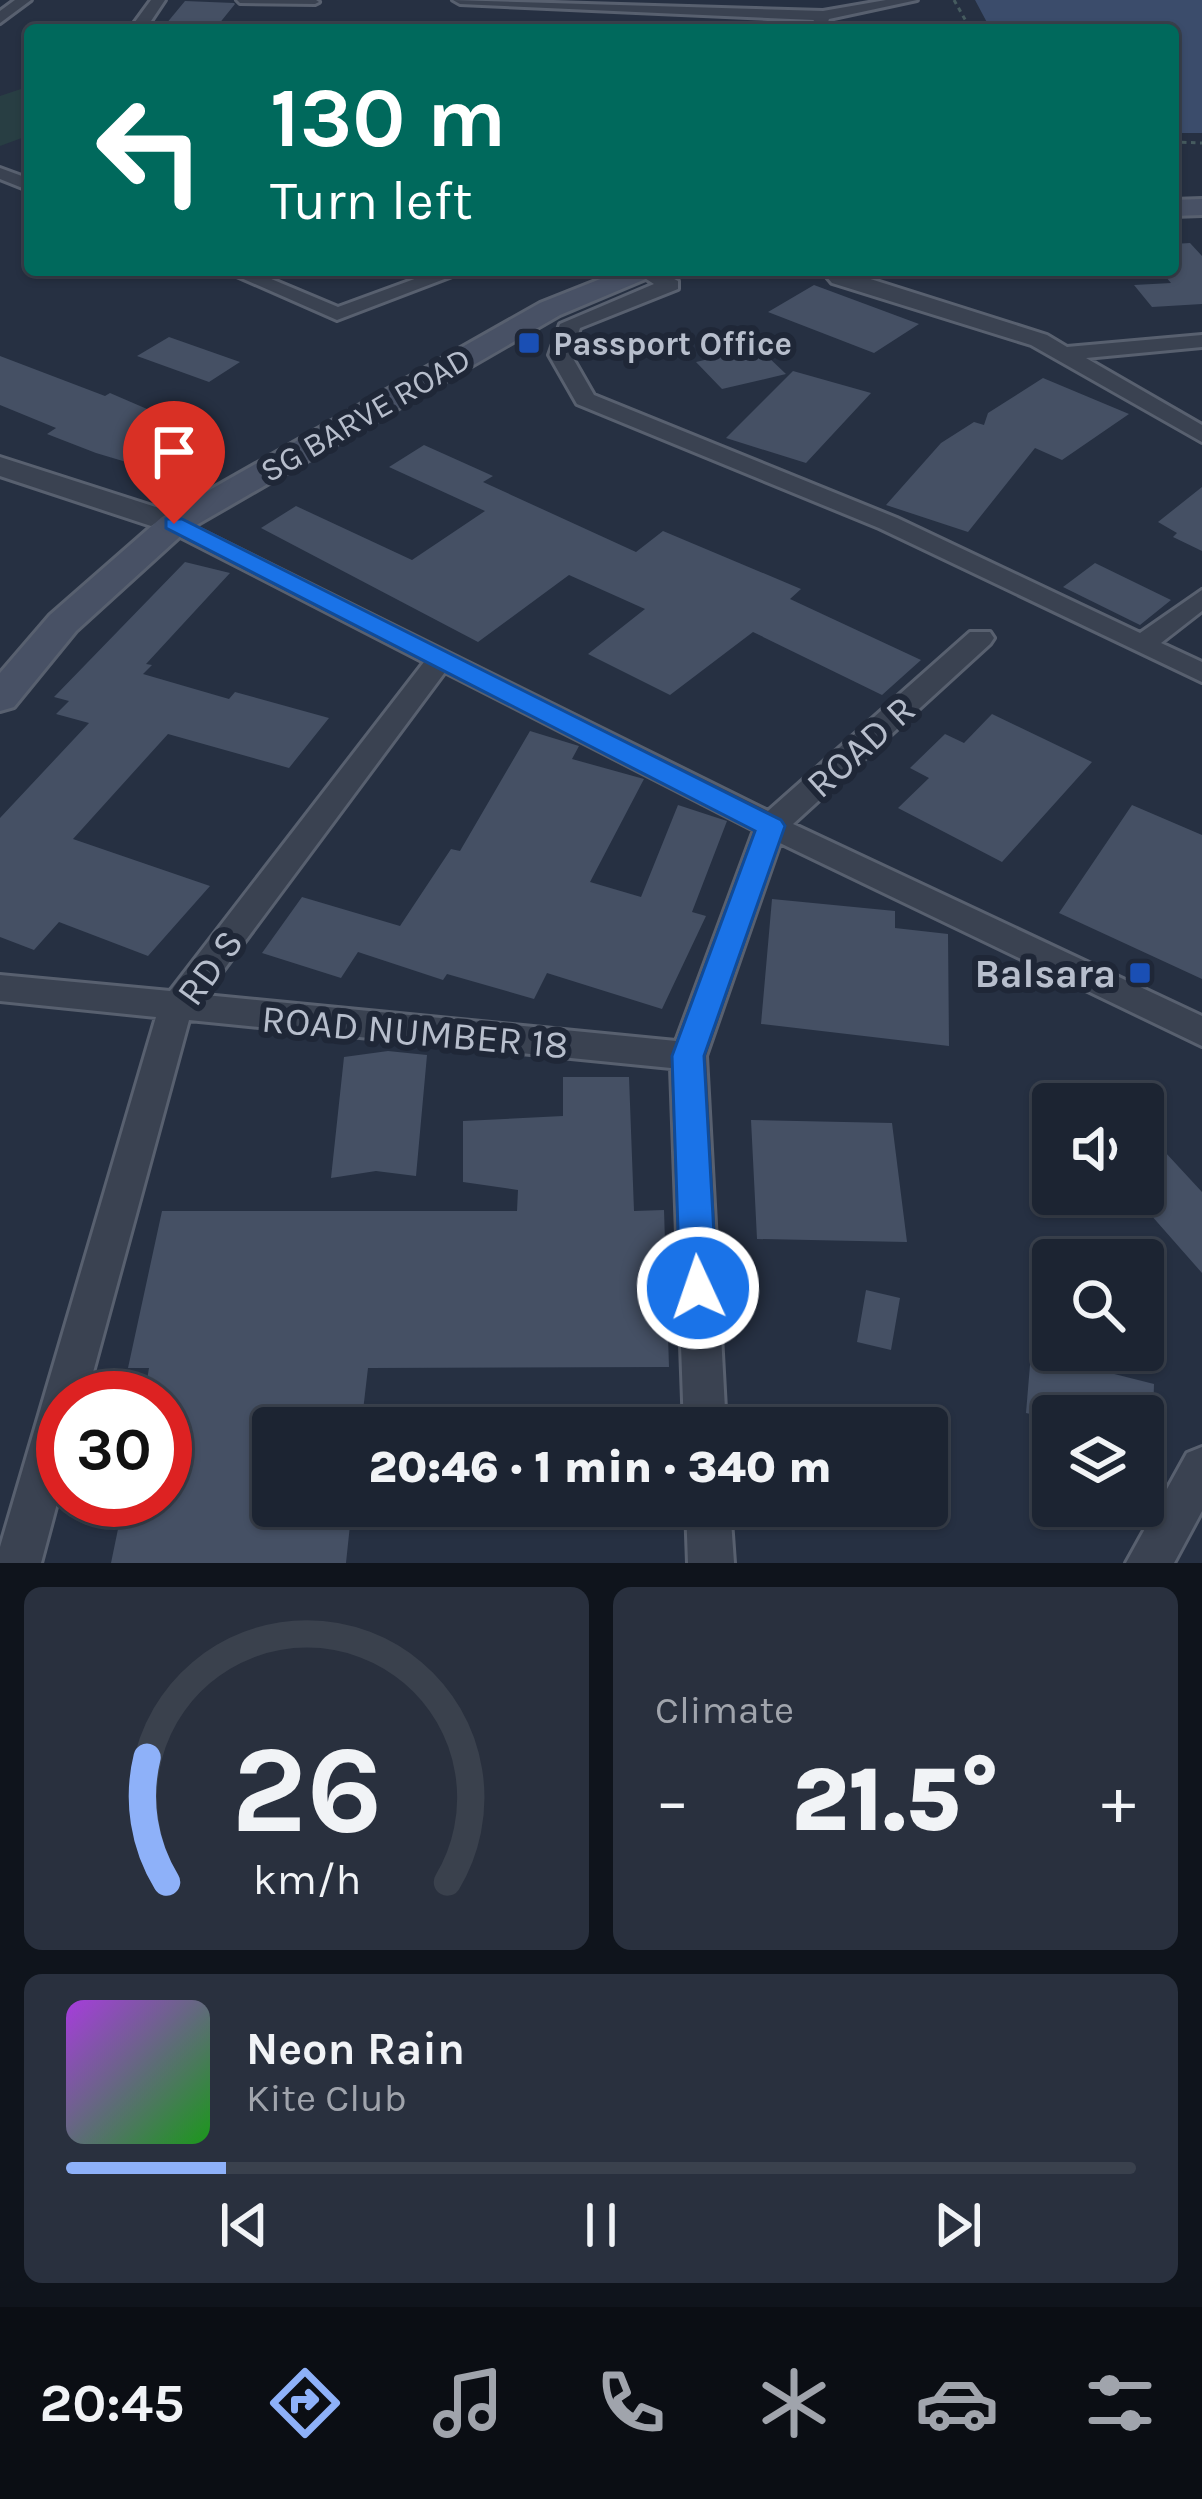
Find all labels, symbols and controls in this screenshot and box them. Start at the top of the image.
text: 130 m [270,69,506,167]
icon: left [72,72,228,228]
text: Turn left [270,169,473,233]
place label: Passport Office [553,325,792,363]
marker: Passport Office [516,330,542,356]
street label: SG BARVE ROAD [254,339,477,490]
pin [123,401,225,524]
icon: arrive [141,419,207,485]
street label: ROAD R [797,686,924,807]
street label: RD S [167,921,253,1014]
place label: Balsara [975,951,1116,997]
marker: Balsara [1127,960,1153,986]
street label: ROAD NUMBER 18 [260,996,570,1068]
map controls [1032,1083,1164,1527]
button: sound [1032,1083,1164,1215]
position arrow [635,1225,761,1351]
button: search [1032,1239,1164,1371]
speed limit sign: 30 [36,1371,192,1527]
button: layers [1032,1395,1164,1527]
text: 20:46 · 1 min · 340 m [368,1441,832,1493]
text: Climate [655,1687,794,1733]
text: 26 [231,1717,382,1862]
text: 21.5° [792,1747,999,1853]
text: − [655,1762,690,1840]
text: + [1101,1762,1136,1840]
text: km/h [252,1854,361,1904]
text: Neon Rain [246,2023,465,2075]
text: Kite Club [246,2075,407,2121]
icon: previous [211,2192,277,2258]
icon: pause [568,2192,634,2258]
icon: next [925,2192,991,2258]
icon: directions [263,2361,347,2445]
icon: music [426,2361,510,2445]
icon: phone [589,2361,673,2445]
icon: climate [752,2361,836,2445]
icon: car [915,2361,999,2445]
icon: filters [1078,2361,1162,2445]
text: 20:45 [40,2371,184,2435]

